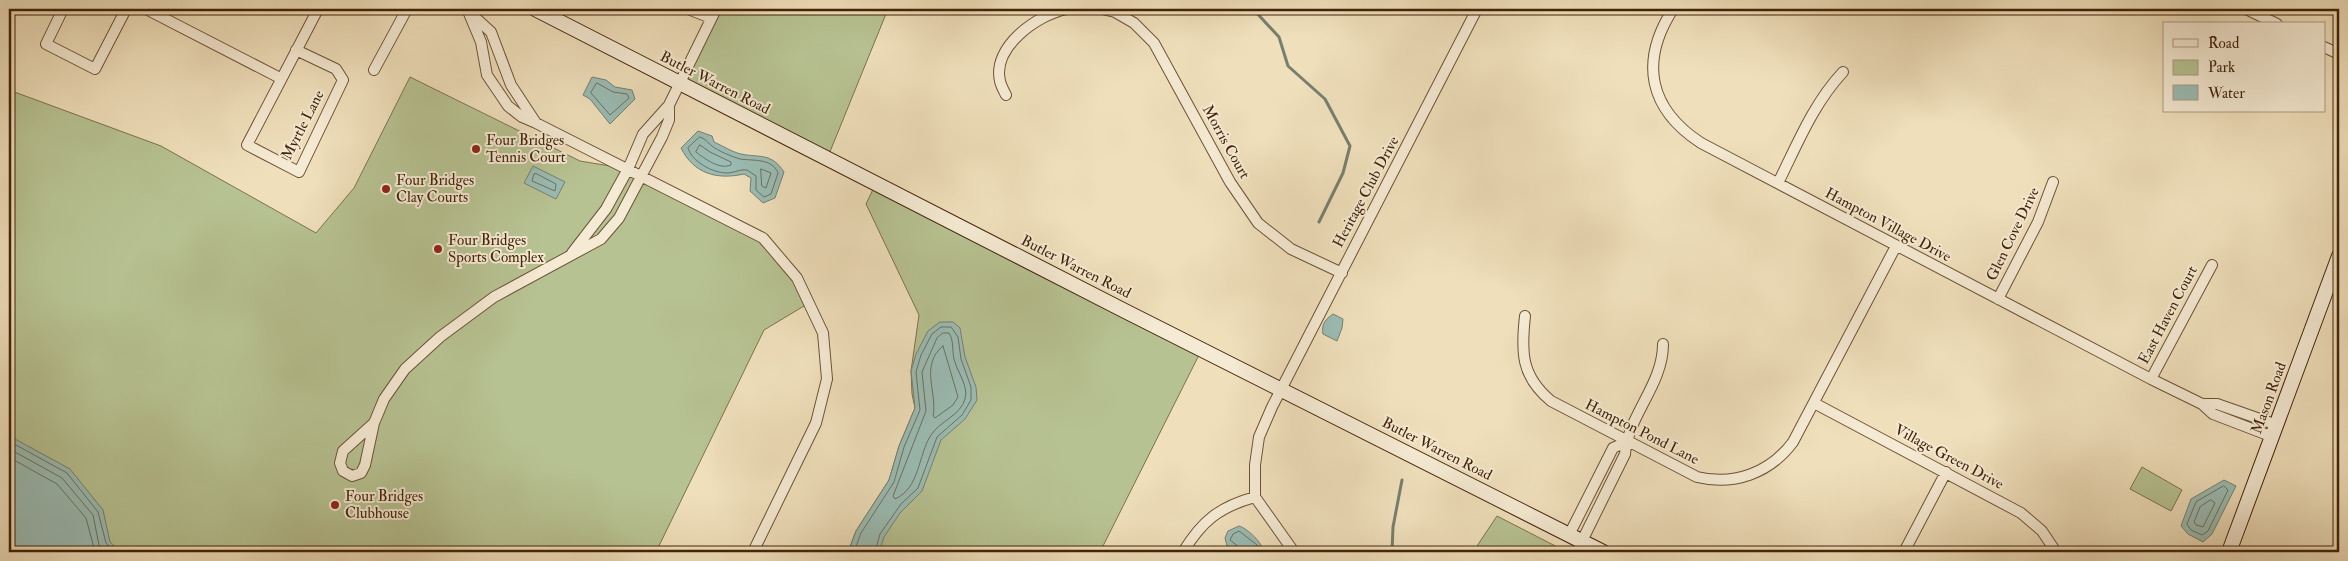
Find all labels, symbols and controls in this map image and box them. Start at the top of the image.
legend [2163,22,2326,112]
text: Road [2208,34,2240,53]
street label: Butler Warren Road [657,47,774,119]
text: Park [2208,58,2235,77]
text: Water [2207,84,2245,103]
street label: Myrtle Lane [277,87,329,163]
street label: Morris Court [1198,102,1254,182]
place label: Four Bridges Tennis Court [486,131,566,167]
street label: Heritage Club Drive [1329,133,1403,251]
marker: Four Bridges Tennis Court [470,143,482,155]
place label: Four Bridges Clay Courts [396,171,474,207]
marker: Four Bridges Clay Courts [380,183,392,195]
street label: Hampton Village Drive [1821,184,1954,267]
street label: Glen Cove Drive [1982,184,2044,284]
place label: Four Bridges Sports Complex [448,231,544,268]
street label: Butler Warren Road [1018,231,1135,303]
marker: Four Bridges Sports Complex [432,243,444,255]
street label: East Haven Court [2134,263,2202,367]
street label: Mason Road [2247,359,2291,437]
street label: Hampton Pond Lane [1581,395,1702,470]
street label: Butler Warren Road [1379,413,1496,485]
street label: Village Green Drive [1891,420,2007,494]
place label: Four Bridges Clubhouse [345,487,423,523]
marker: Four Bridges Clubhouse [329,499,341,511]

